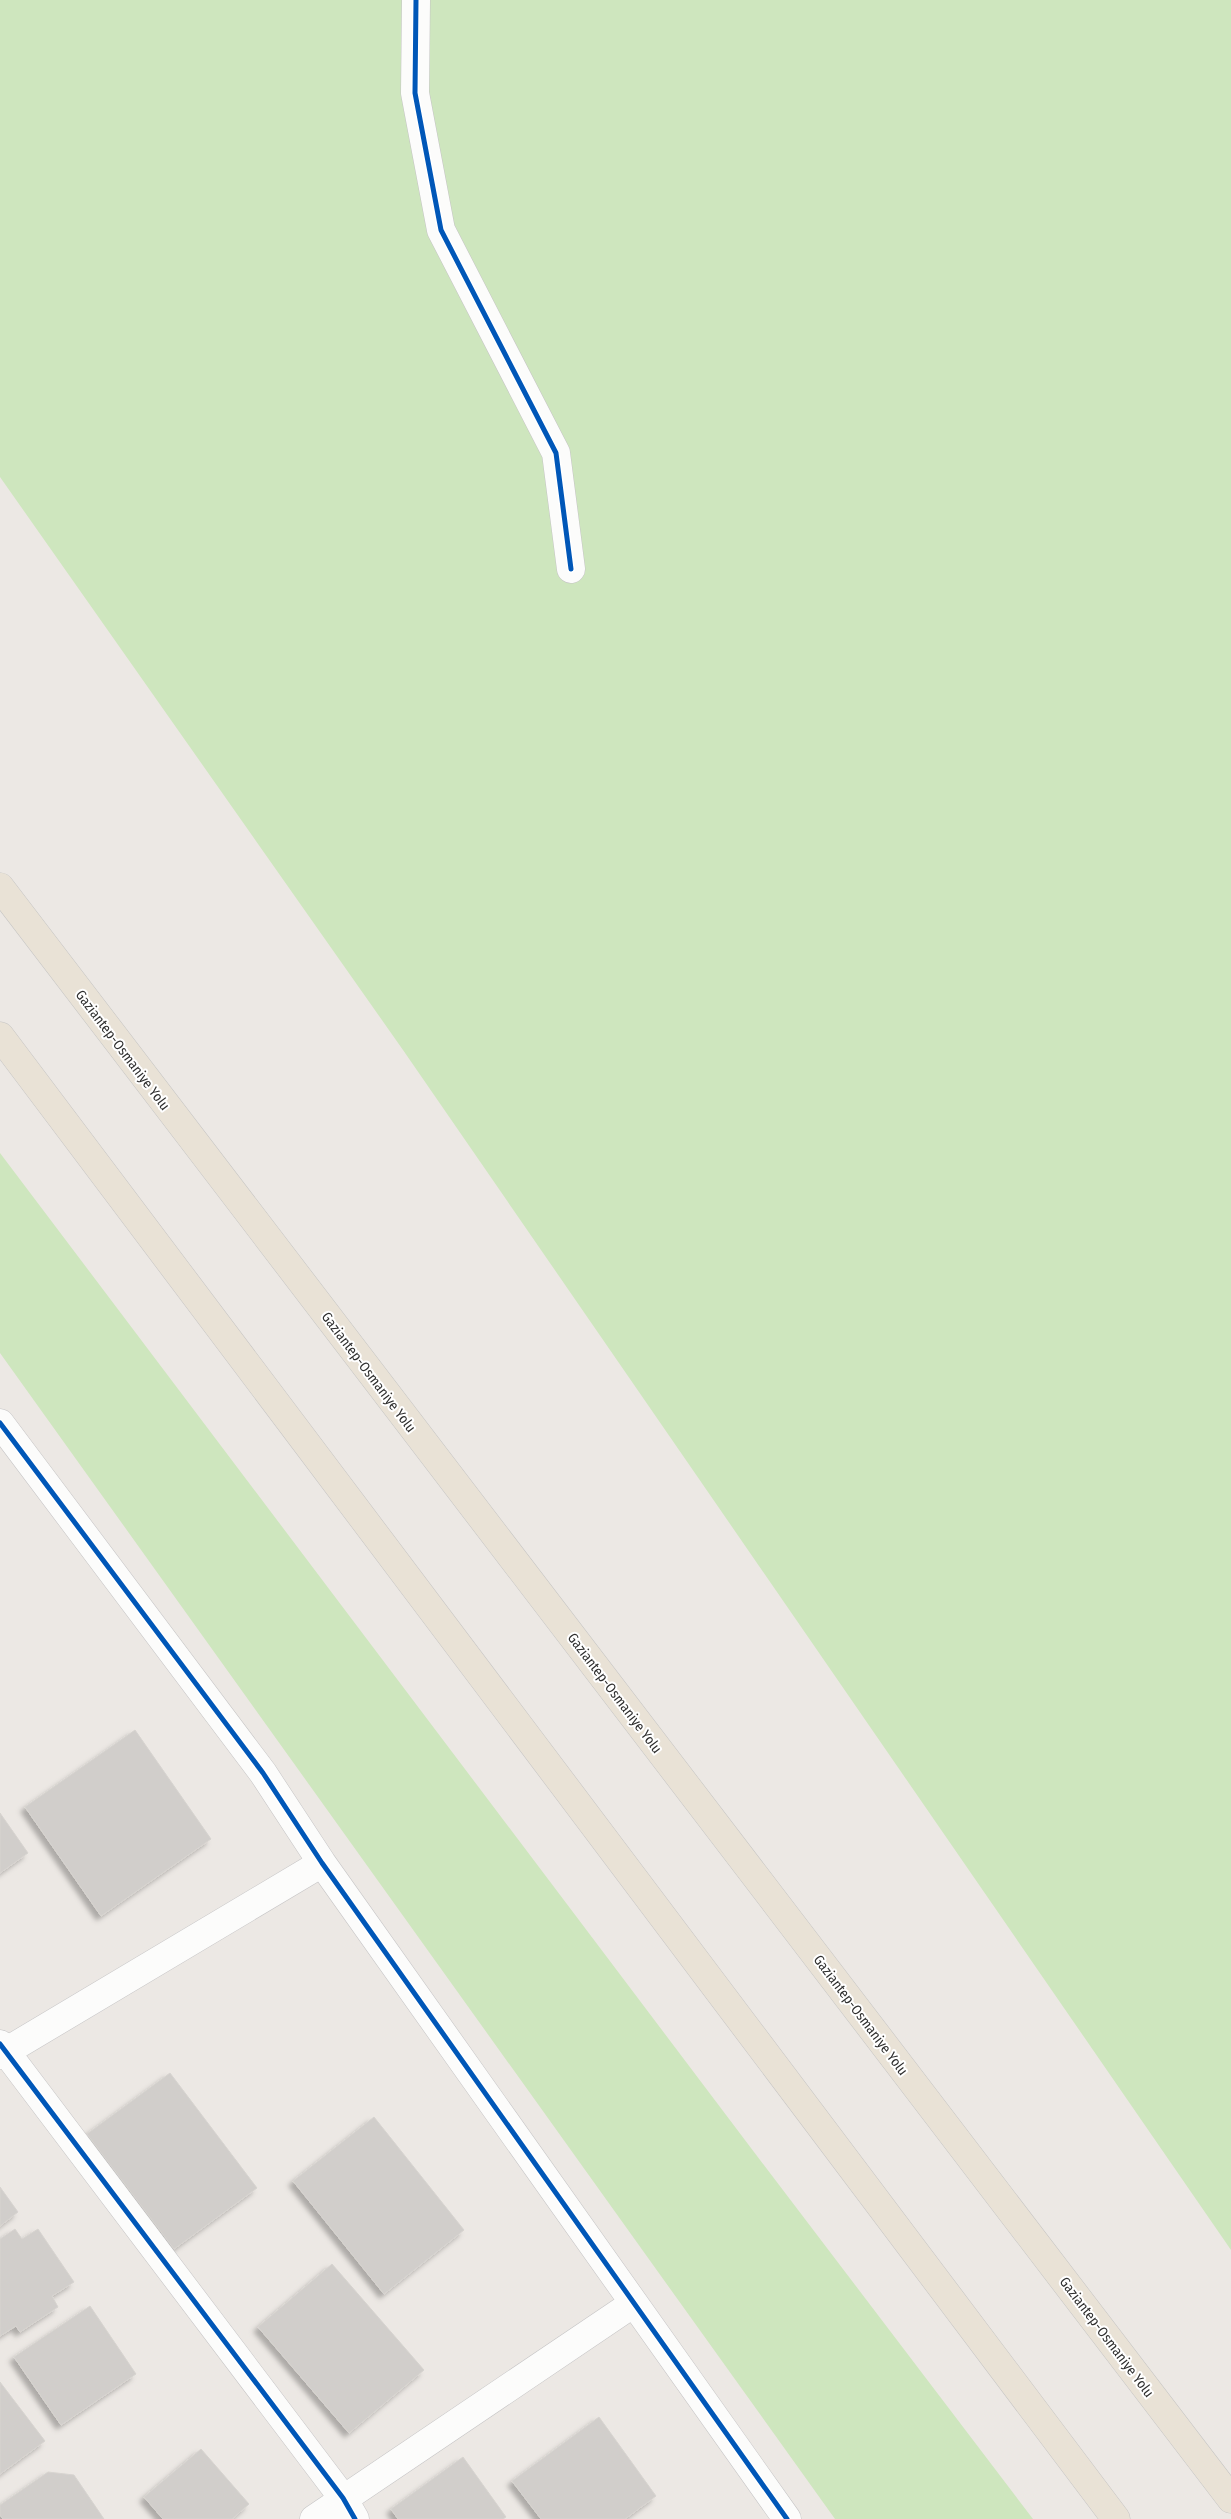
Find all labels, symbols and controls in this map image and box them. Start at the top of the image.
street label: Gaziantep-Osmaniye Yolu [72,987,173,1114]
street label: Gaziantep-Osmaniye Yolu [318,1309,419,1436]
street label: Gaziantep-Osmaniye Yolu [564,1630,665,1757]
street label: Gaziantep-Osmaniye Yolu [810,1952,911,2079]
street label: Gaziantep-Osmaniye Yolu [1056,2274,1157,2401]

